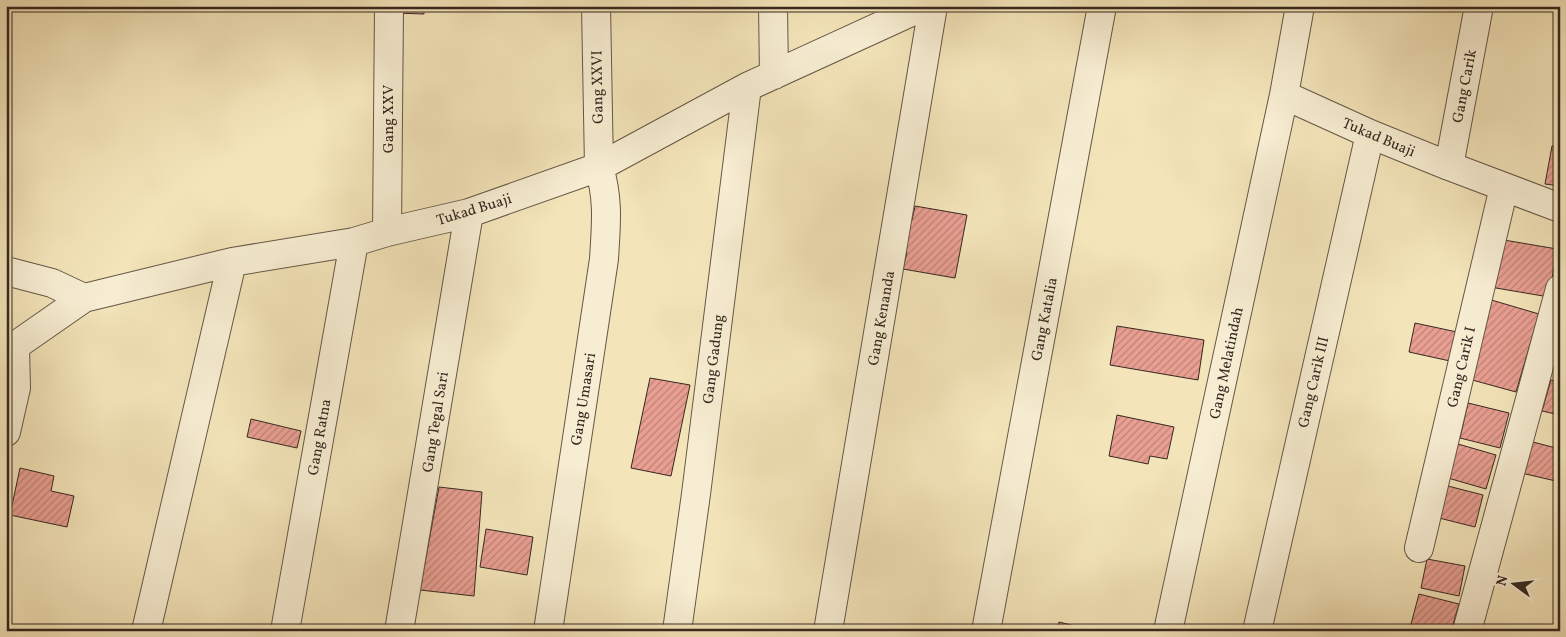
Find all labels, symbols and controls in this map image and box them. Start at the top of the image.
street label: Gang Carik [1448,48,1483,125]
street label: Gang XXVI [587,50,610,124]
street label: Gang XXV [379,85,400,153]
street label: Tukad Buaji [1339,114,1418,163]
street label: Tukad Buaji [434,189,515,232]
street label: Gang Kenanda [864,269,901,367]
street label: Gang Katalia [1027,276,1064,363]
street label: Gang Melatindah [1205,305,1250,421]
street label: Gang Gadung [699,313,730,405]
street label: Gang Carik I [1443,325,1482,410]
street label: Gang Carik III [1294,335,1335,430]
street label: Gang Umasari [567,351,602,447]
street label: Gang Tegal Sari [418,370,455,474]
street label: Gang Ratna [303,397,338,477]
north arrow [1488,560,1538,610]
text: N [1492,574,1513,588]

